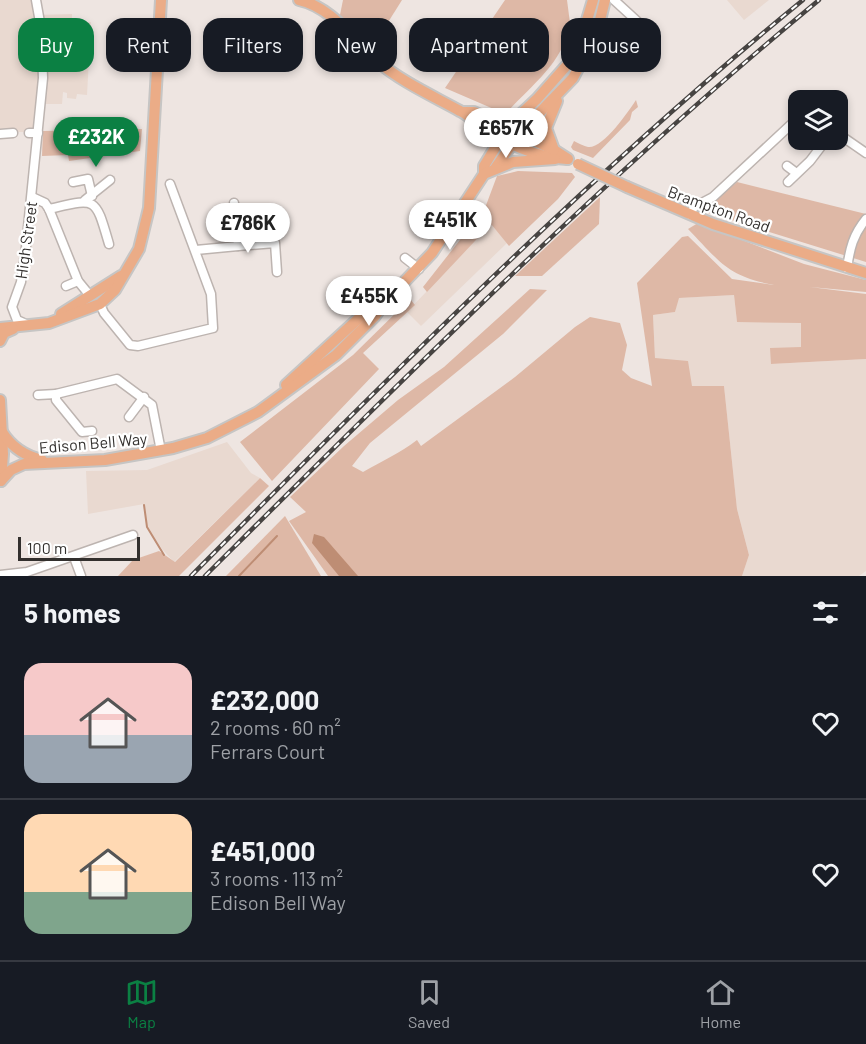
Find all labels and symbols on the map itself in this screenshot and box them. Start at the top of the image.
pin: £657K [464,108,548,159]
pin: £232K [54,117,138,168]
street label: Brampton Road [665,181,773,236]
street label: High Street [11,200,40,280]
pin: £451K [408,200,492,251]
pin: £786K [206,203,290,254]
pin: £455K [327,276,411,327]
street label: Edison Bell Way [38,428,148,457]
scale bar [18,534,140,562]

